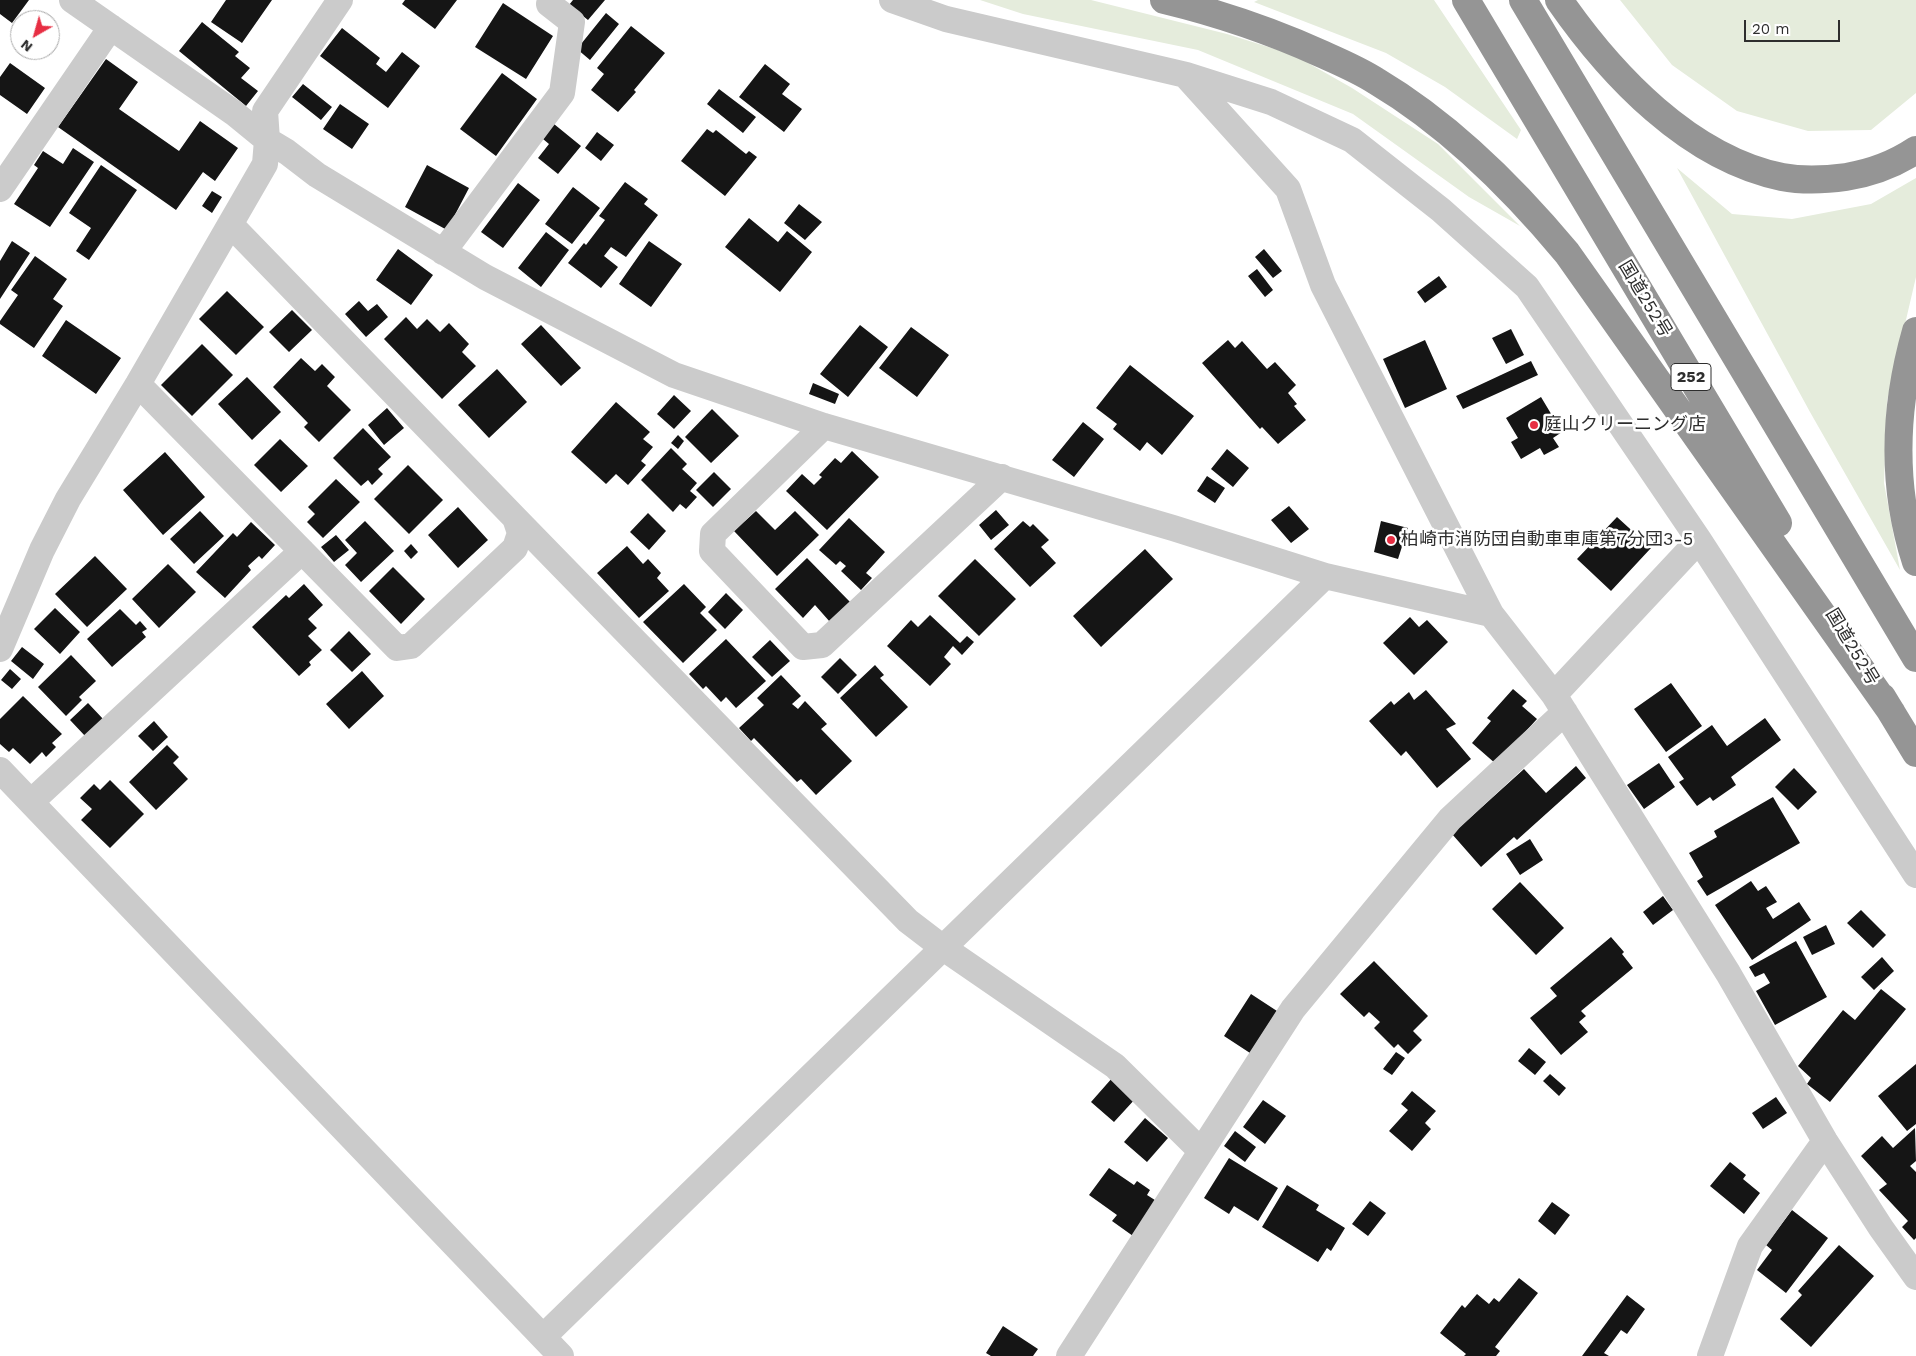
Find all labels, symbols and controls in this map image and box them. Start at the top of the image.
north arrow [10,10,60,60]
scale bar [1746,10,1842,42]
text: 20 m [1752,20,1790,38]
text: N [17,37,35,56]
street label: 国道252号 [1614,257,1676,341]
road number: 252 [1671,364,1711,391]
place label: 庭山クリーニング店 [1544,414,1706,436]
marker: 庭山クリーニング店 [1528,419,1540,431]
place label: 柏崎市消防団自動車車庫第7分団3-5 [1401,529,1693,551]
marker: 柏崎市消防団自動車車庫第7分団3-5 [1385,534,1397,546]
street label: 国道252号 [1821,605,1883,689]

